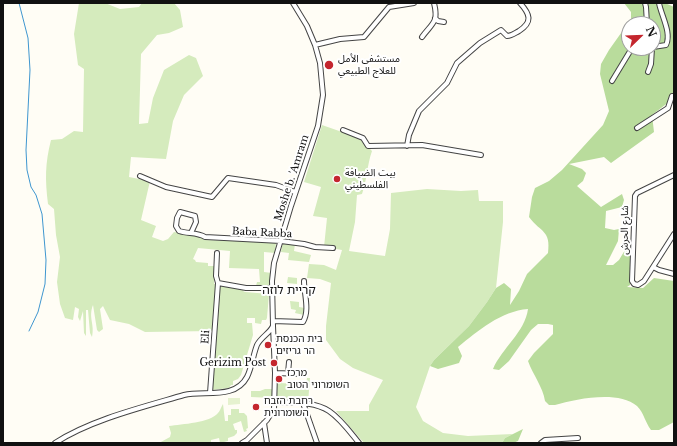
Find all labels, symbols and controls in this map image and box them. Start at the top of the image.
north arrow [621,16,661,56]
text: N [643,24,660,39]
place label: مستشفى الأمل للعلاج الطبيعي [338,53,400,76]
marker: مستشفى الأمل للعلاج الطبيعي [323,59,335,71]
street label: Moshe b. 'Amram [272,133,312,223]
place label: بيت الضيافة الفلسطيني [345,167,396,190]
marker: بيت الضيافة الفلسطيني [332,174,342,184]
street label: شارع الحرش [619,205,631,255]
street label: Baba Rabba [232,225,292,241]
district label: קריית לוזה [262,284,316,298]
street label: Eli [200,330,212,344]
place label: בית הכנסת הר גריזים [276,333,323,356]
marker: בית הכנסת הר גריזים [263,340,273,350]
place label: Gerizim Post [199,357,266,369]
marker: Gerizim Post [269,358,279,368]
place label: מרכז השומרוני הטוב [287,367,349,390]
marker: מרכז השומרוני הטוב [274,374,284,384]
place label: רחבת הזבח השומרונית [264,395,313,418]
marker: רחבת הזבח השומרונית [251,402,261,412]

